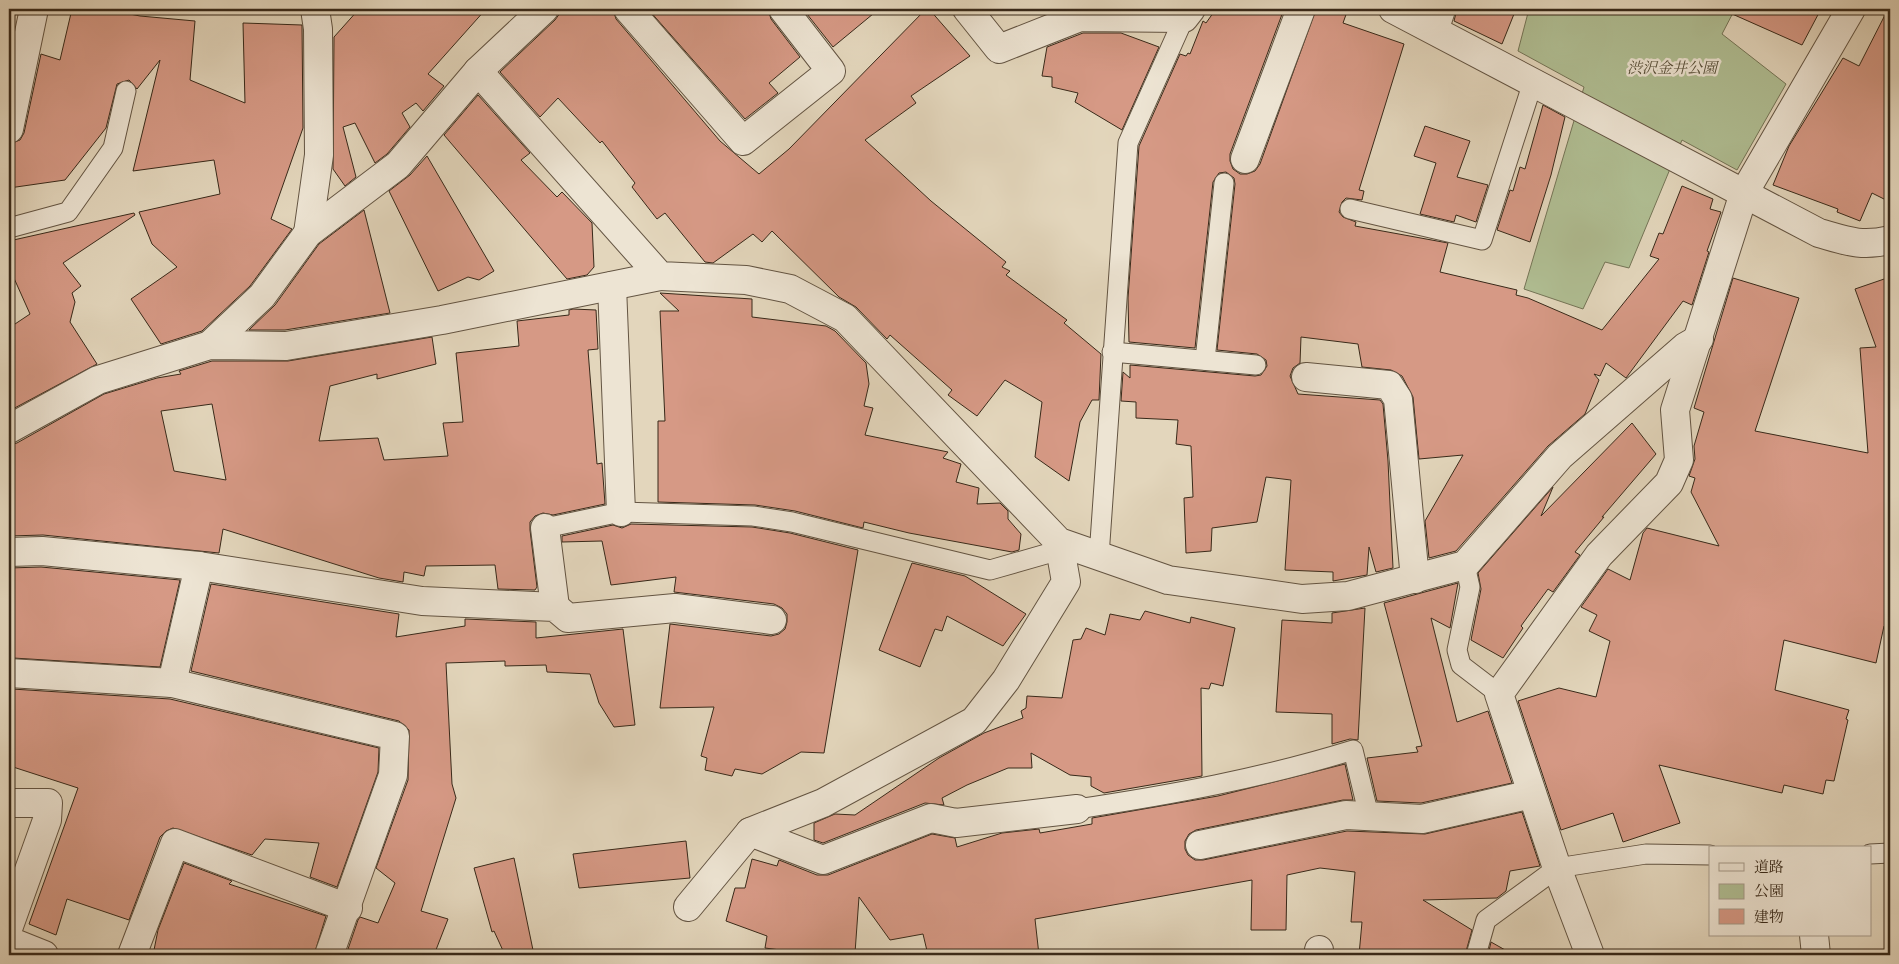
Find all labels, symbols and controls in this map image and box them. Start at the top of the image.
park label: 渋沢金井公園 [1627,59,1720,78]
legend [1709,846,1872,936]
text: 道路 [1754,858,1784,877]
text: 公園 [1754,882,1784,901]
text: 建物 [1754,908,1784,927]

